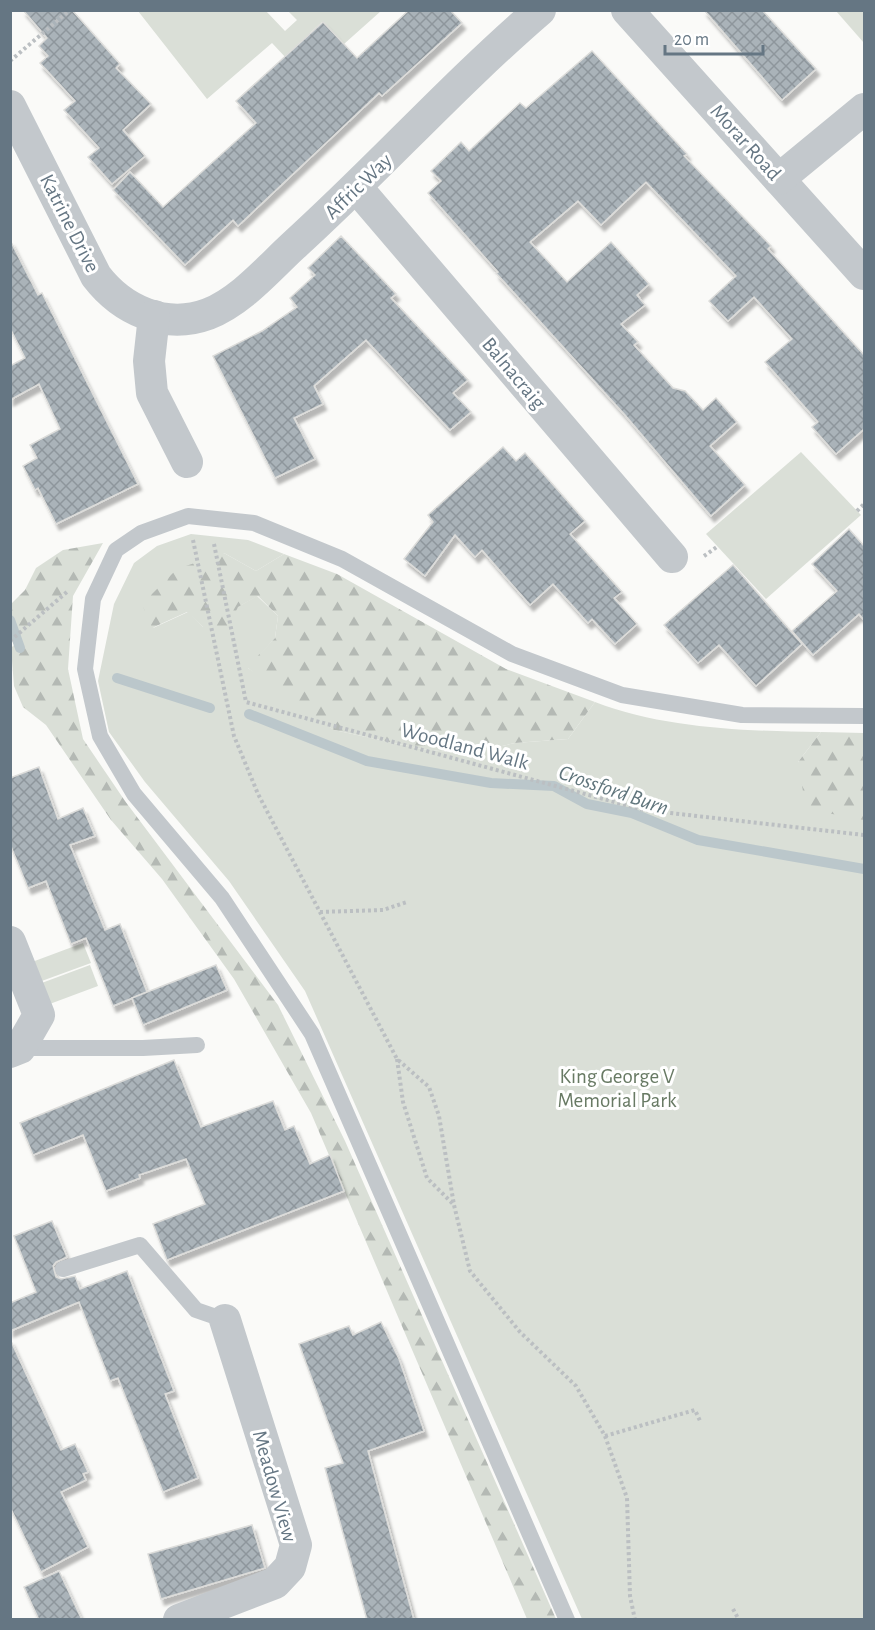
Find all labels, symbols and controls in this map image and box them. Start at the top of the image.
scale bar [665,18,762,56]
text: 20 m [674,31,709,49]
street label: Morar Road [706,100,785,184]
street label: Affric Way [321,150,396,223]
street label: Katrine Drive [36,171,103,276]
street label: Balnacraig [478,334,550,414]
street label: Woodland Walk [399,719,531,774]
water label: Crossford Burn [556,761,671,819]
park label: King George V Memorial Park [557,1066,677,1111]
street label: Meadow View [249,1428,300,1544]

